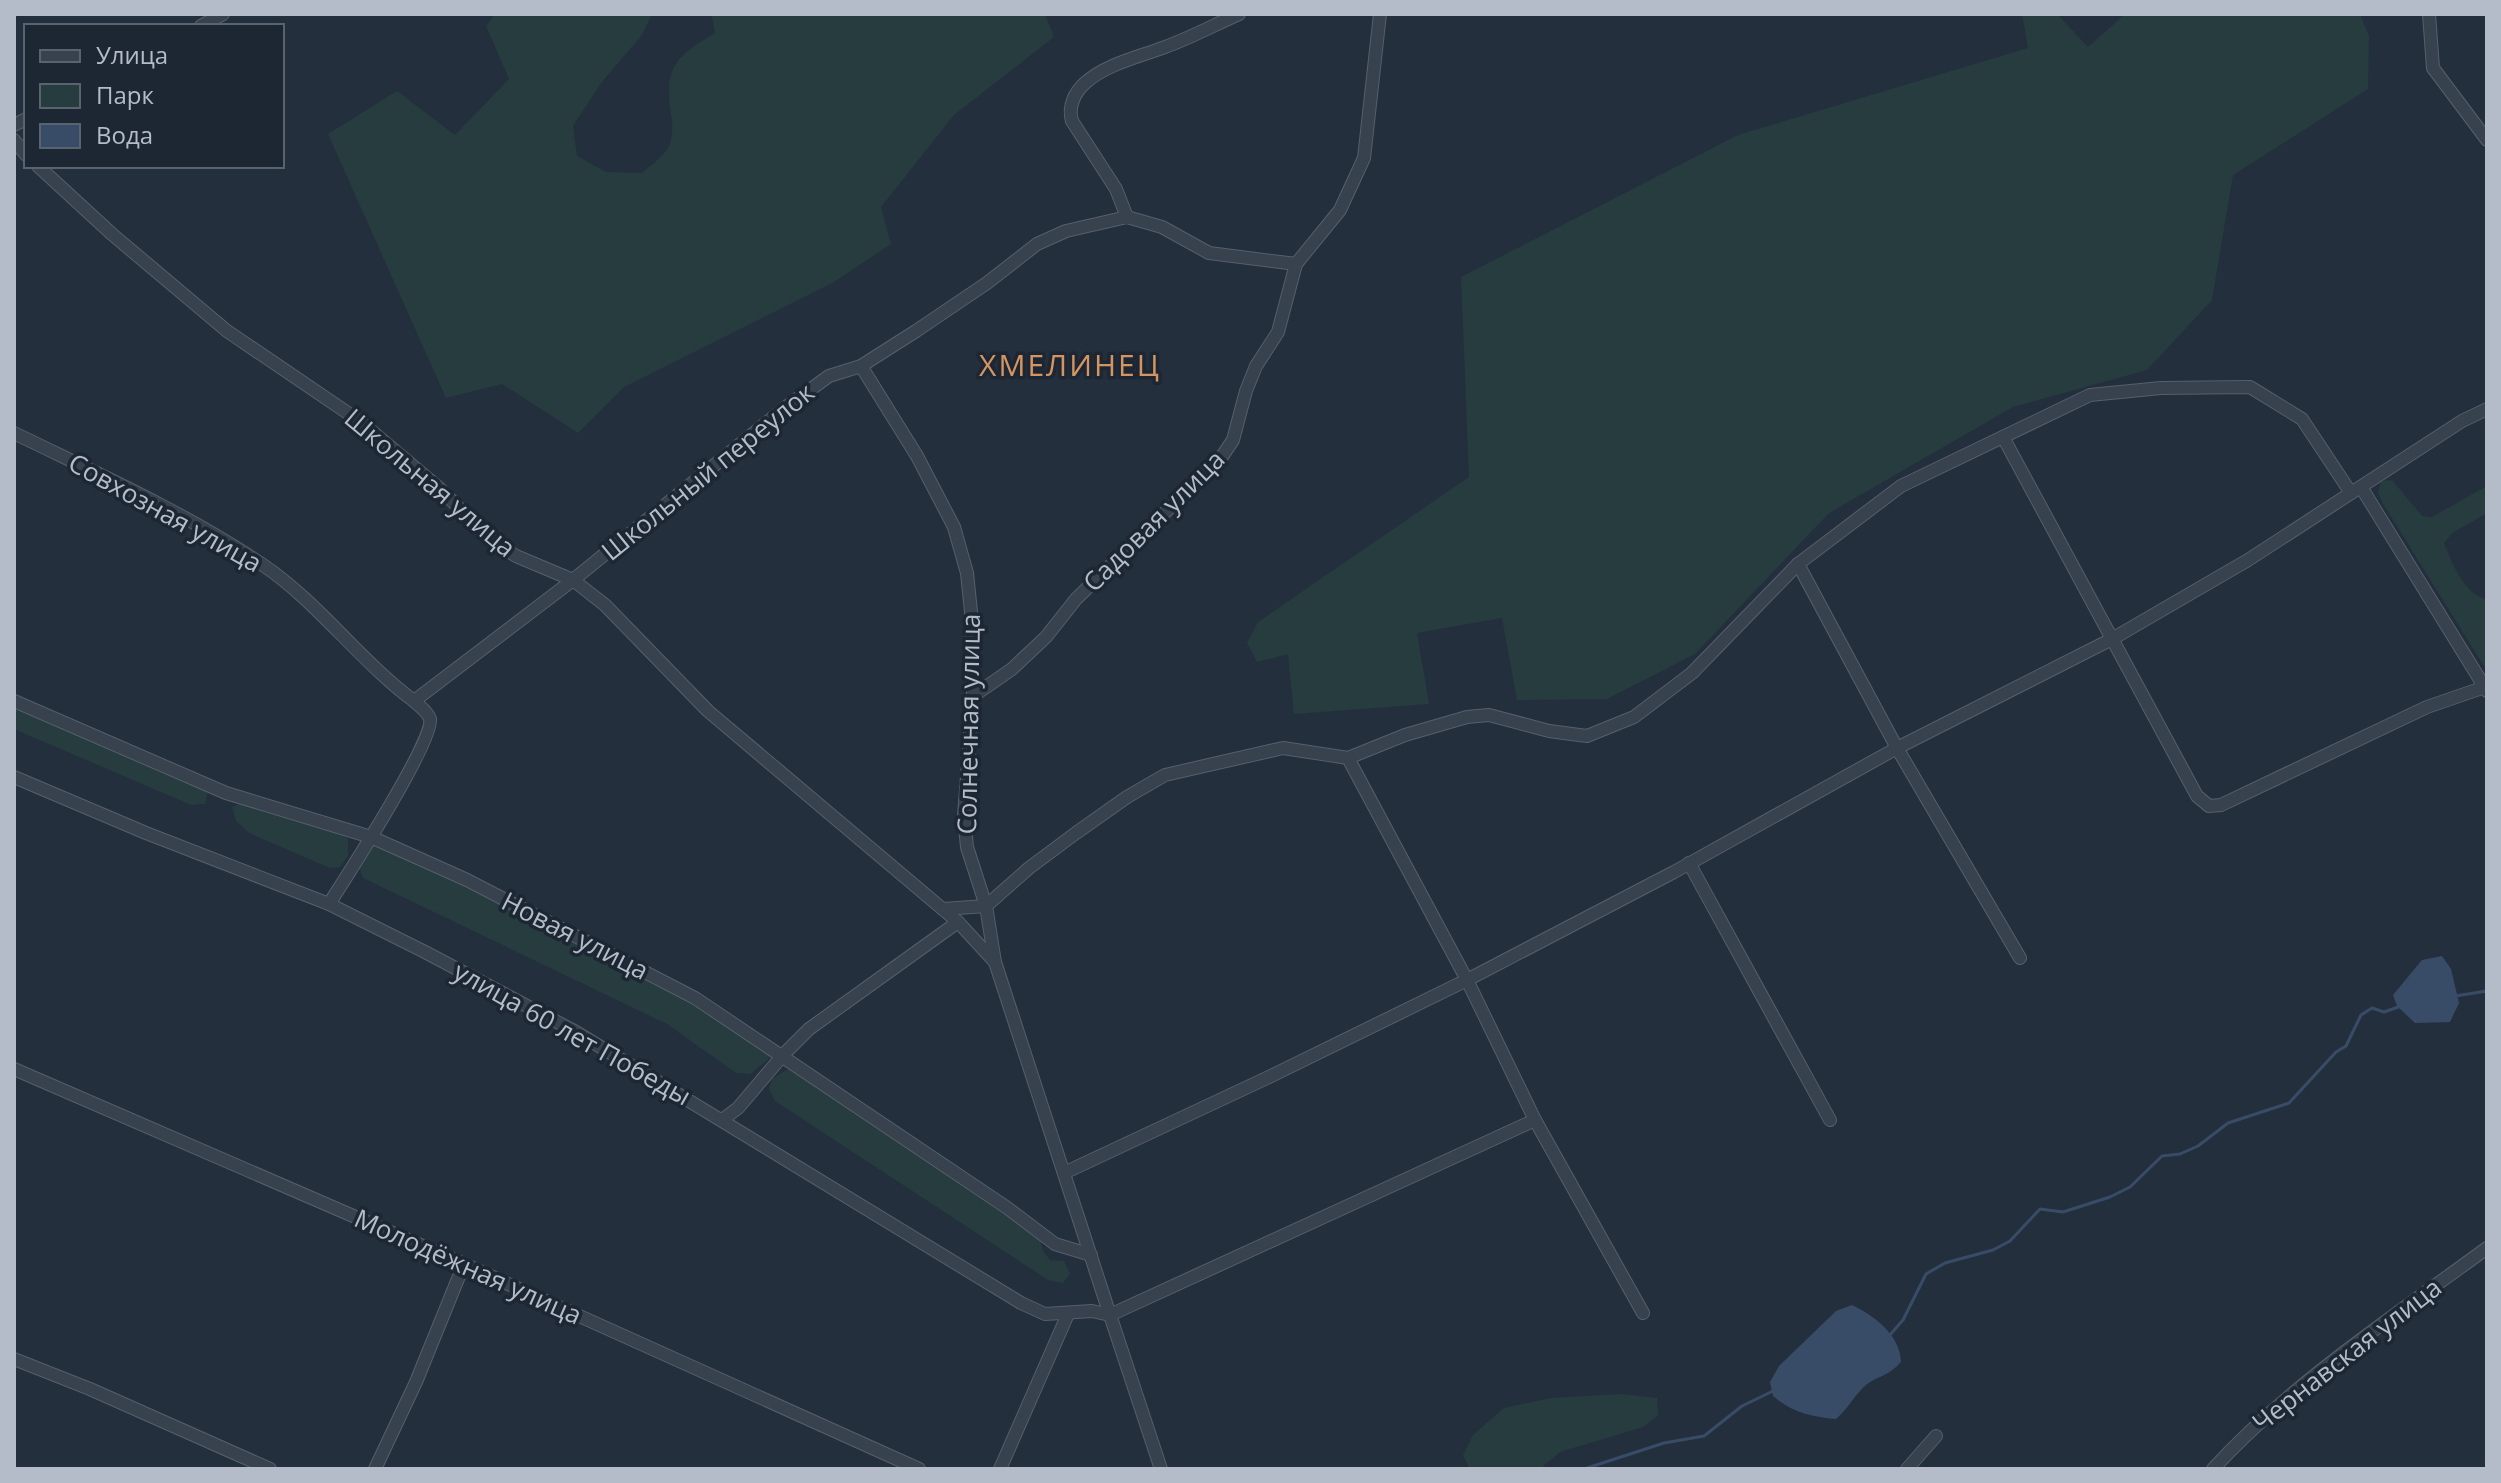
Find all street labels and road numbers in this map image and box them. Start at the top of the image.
street label: Школьный переулок [593,374,822,568]
street label: Школьная улица [337,400,524,565]
street label: Садовая улица [1074,441,1232,599]
street label: Совхозная улица [62,444,269,580]
street label: Солнечная улица [948,613,988,835]
street label: Новая улица [496,883,655,988]
street label: улица 60 лет Победы [447,953,698,1113]
street label: Молодёжная улица [349,1200,588,1332]
street label: Чернавская улица [2244,1269,2448,1440]

